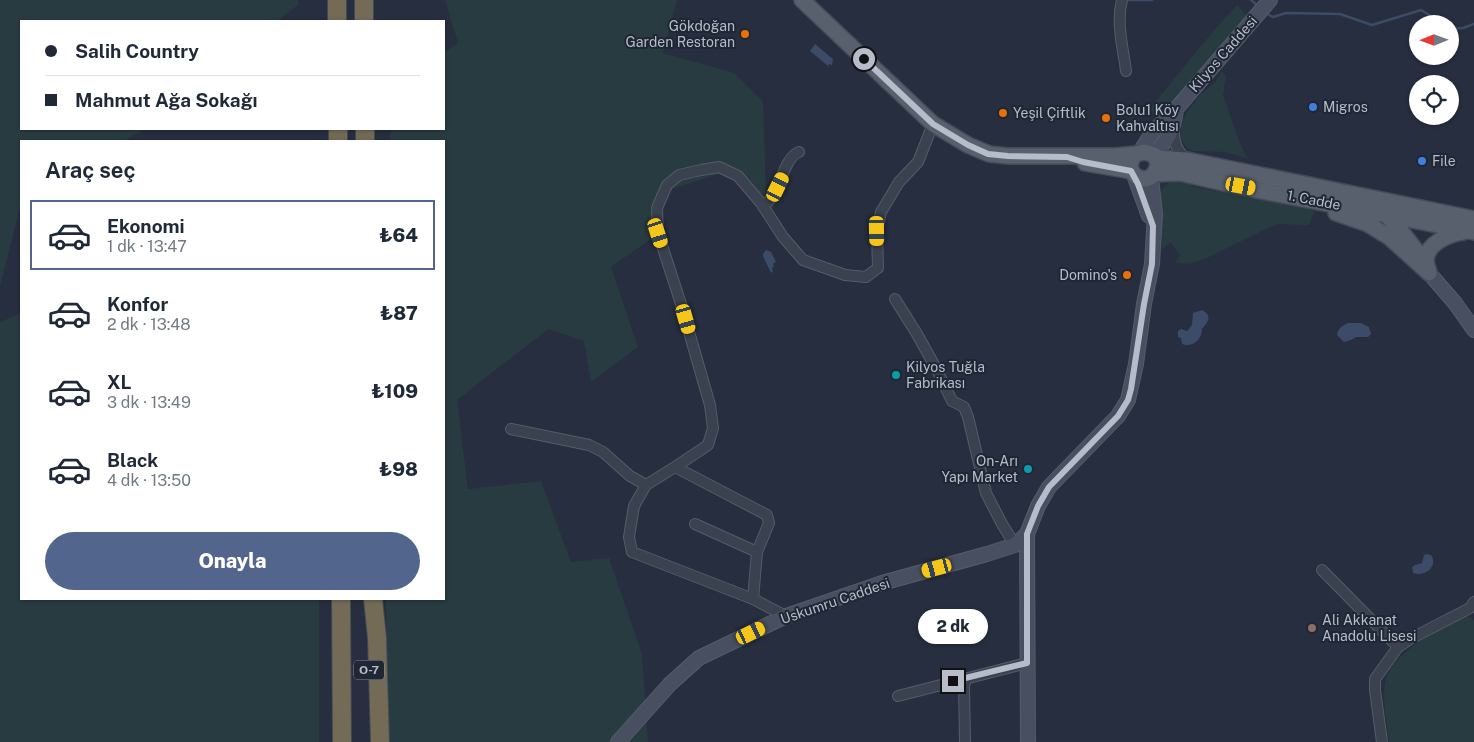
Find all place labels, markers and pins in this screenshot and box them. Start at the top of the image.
place label: Gökdoğan Garden Restoran [626,18,735,50]
marker: Gökdoğan Garden Restoran [739,28,751,40]
place label: Migros [1323,99,1368,115]
marker: Migros [1307,101,1319,113]
place label: Bolu1 Köy Kahvaltısı [1116,102,1180,134]
place label: Yeşil Çiftlik [1013,105,1086,121]
marker: Yeşil Çiftlik [997,107,1009,119]
marker: Bolu1 Köy Kahvaltısı [1100,112,1112,124]
place label: File [1432,153,1456,169]
marker: File [1416,155,1428,167]
place label: Domino's [1059,267,1117,283]
marker: Domino's [1121,269,1133,281]
place label: Kilyos Tuğla Fabrikası [906,359,985,391]
marker: Kilyos Tuğla Fabrikası [890,369,902,381]
place label: On-Arı Yapı Market [941,453,1018,485]
marker: On-Arı Yapı Market [1022,463,1034,475]
place label: Ali Akkanat Anadolu Lisesi [1322,612,1416,644]
marker: Ali Akkanat Anadolu Lisesi [1306,622,1318,634]

